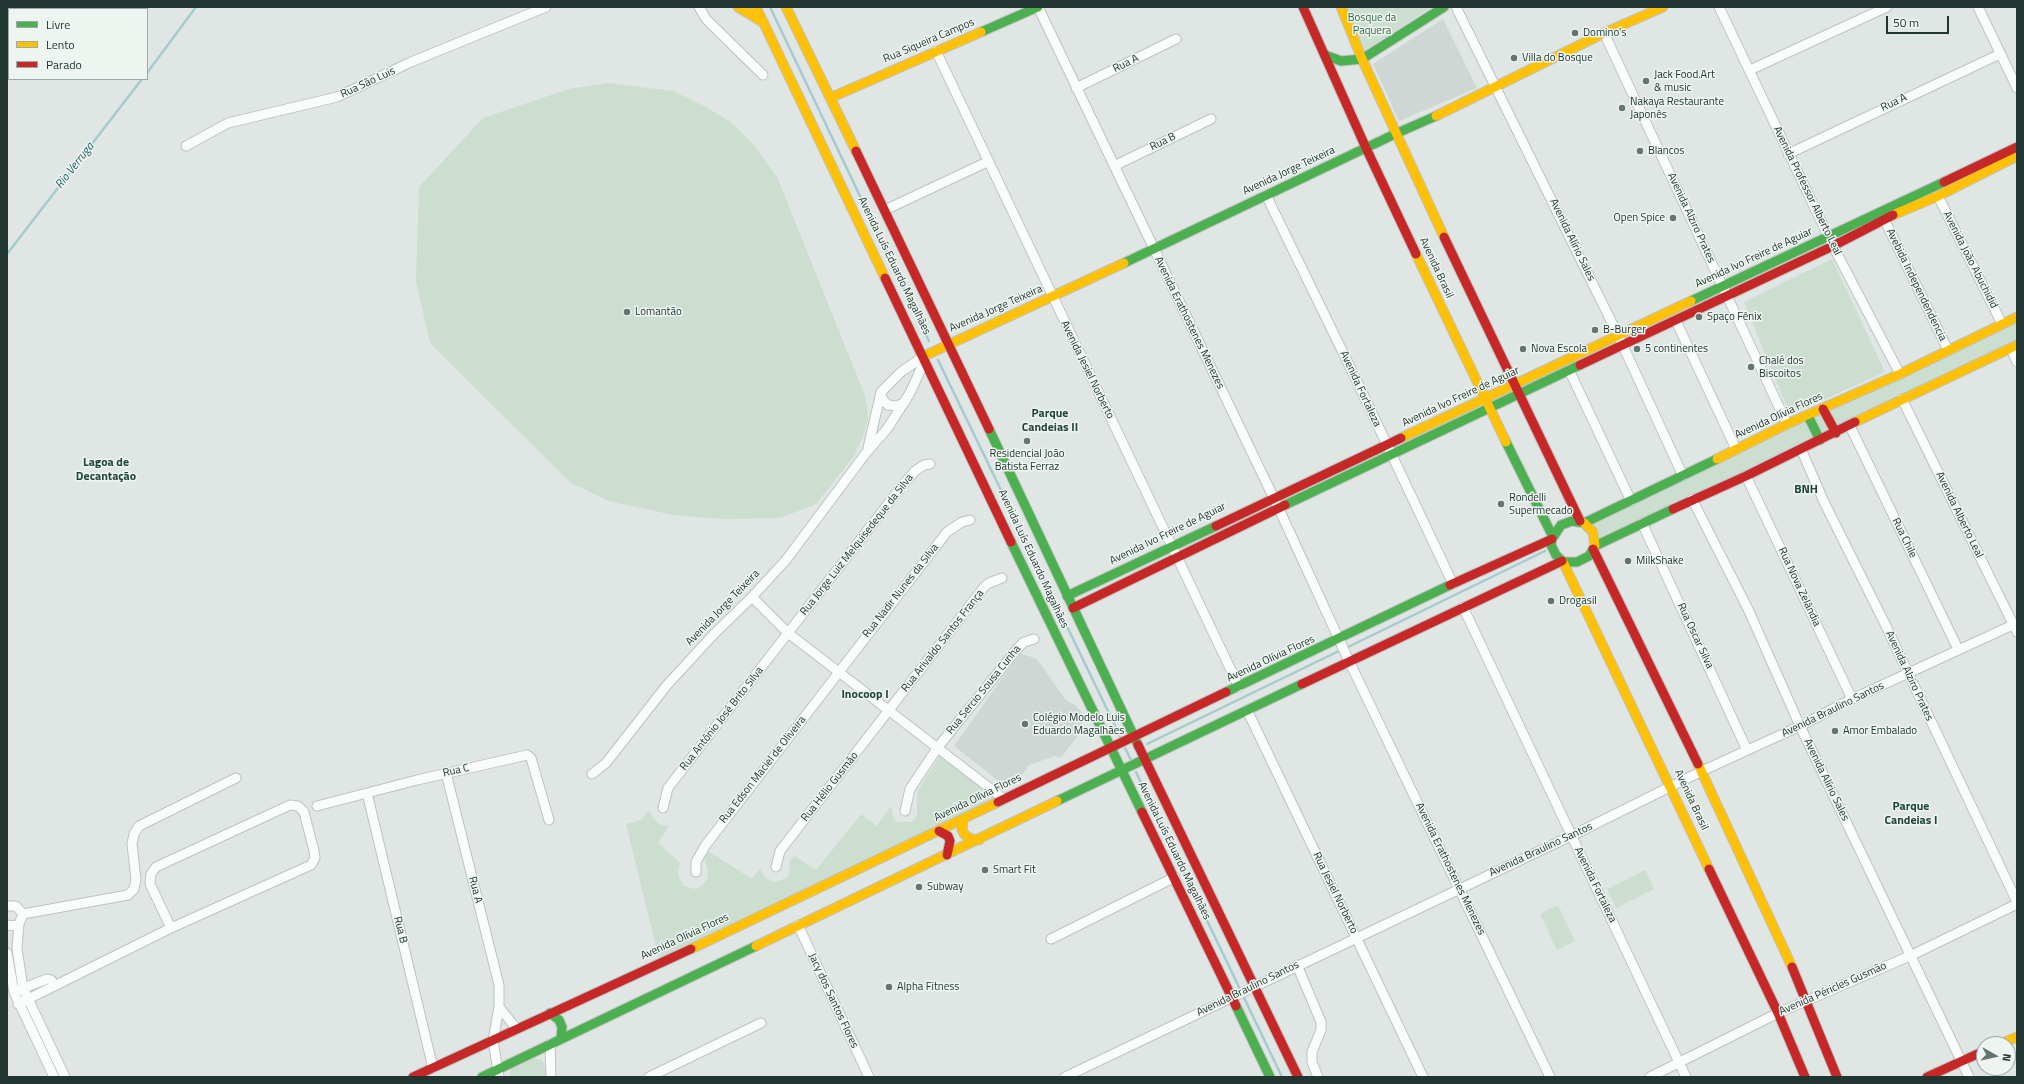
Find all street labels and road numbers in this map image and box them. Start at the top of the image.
street label: Rua Siqueira Campos [881,16,977,66]
street label: Rua A [1111,52,1141,76]
street label: Rua São Luis [339,65,397,101]
street label: Rua A [1879,91,1909,115]
street label: Avenida Professor Alberto Leal [1770,124,1844,258]
street label: Rua B [1148,130,1178,154]
street label: Avenida Jorge Teixeira [1241,144,1337,198]
street label: Avenida Alziro Prates [1664,171,1718,265]
street label: Avenida Luís Eduardo Magalhães [855,195,933,337]
street label: Avenida Alírio Sales [1546,197,1598,283]
street label: Avenida João Abuchidid [1940,209,2000,311]
street label: Avenida Ivo Freire de Aguiar [1693,225,1815,291]
street label: Avebida Independendencia [1883,227,1949,343]
street label: Avenida Brasil [1416,236,1456,300]
street label: Avenida Erathostenes Menezes [1151,255,1227,391]
street label: Avenida Jorge Teixeira [947,283,1045,335]
street label: Avenida Jesiel Norberto [1057,319,1117,421]
street label: Avenida Fortaleza [1337,349,1383,429]
street label: Avenida Ivo Freire de Aguiar [1400,364,1522,430]
street label: Avenida Olívia Flores [1733,390,1825,442]
street label: Avenida Alberto Leal [1932,470,1986,560]
street label: Rua Jorge Luiz Melquisedeque da Silva [798,472,916,618]
street label: Avenida Luís Eduardo Magalhães [995,488,1071,630]
street label: Avenida Ivo Freire de Aguiar [1108,500,1228,568]
street label: Rua Chile [1889,516,1919,560]
street label: Rua Nadir Nunes da Silva [860,541,942,641]
street label: Rua Nova Zelândia [1775,545,1823,629]
street label: Avenida Jorge Teixeira [683,567,763,649]
street label: Rua Arivaldo Santos França [899,587,987,695]
street label: Rua Oscar Silva [1674,601,1716,671]
street label: Avenida Alziro Prates [1882,629,1936,723]
street label: Avenida Olívia Flores [1225,633,1317,685]
street label: Rua Sercio Sousa Cunha [944,643,1024,737]
street label: Rua Antônio José Brito Silva [677,665,767,773]
street label: Avenida Braulino Santos [1780,679,1886,741]
street label: Rua Edson Maciel de Oliveira [717,714,809,826]
street label: Avenida Alírio Sales [1800,737,1852,823]
street label: Rua Hélio Gusmão [799,749,861,825]
street label: Rua C [442,762,470,780]
street label: Avenida Brasil [1671,768,1711,832]
street label: Avenida Olívia Flores [932,771,1024,825]
street label: Avenida Luís Eduardo Magalhães [1135,780,1213,922]
street label: Avenida Erathostenes Menezes [1412,801,1488,937]
street label: Avenida Braulino Santos [1487,820,1595,880]
street label: Avenida Fortaleza [1571,845,1619,925]
street label: Rua Jesiel Norberto [1310,850,1360,936]
street label: Rua A [465,875,485,905]
street label: Avenida Olívia Flores [639,911,731,963]
street label: Rua B [390,915,410,945]
street label: Jacy dos Santos Flores [805,951,861,1051]
street label: Avenida Braulino Santos [1195,958,1301,1020]
street label: Avenida Péricles Gusmão [1777,959,1889,1019]

